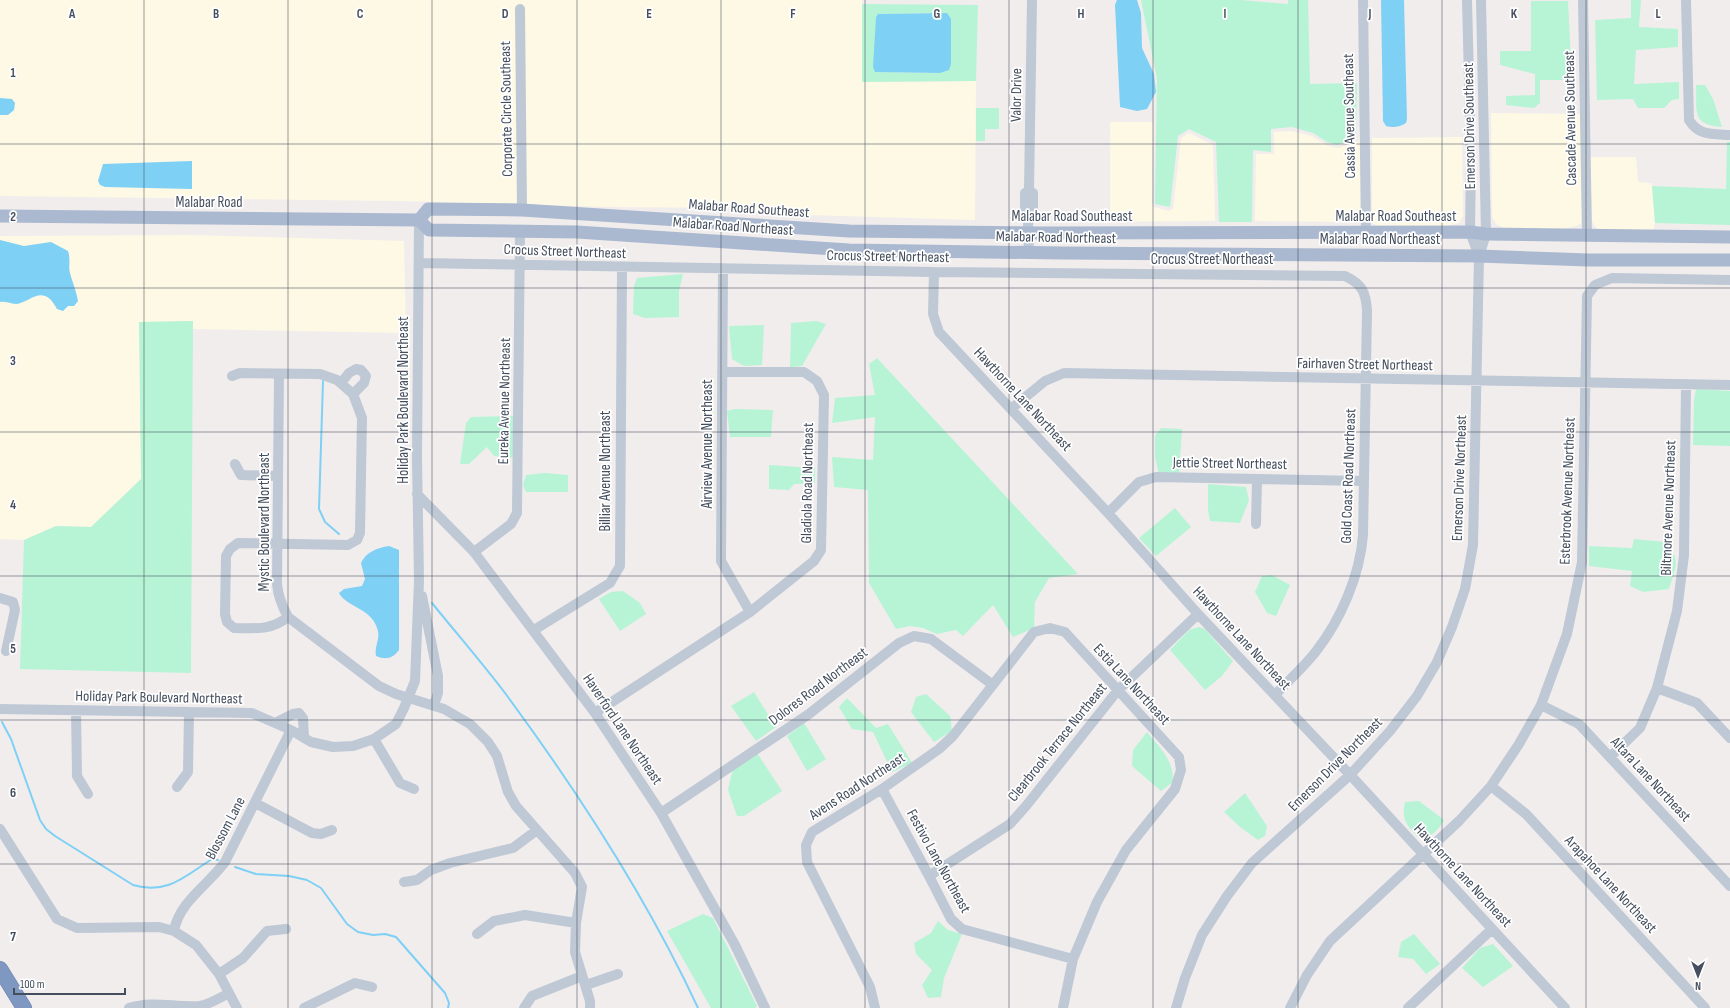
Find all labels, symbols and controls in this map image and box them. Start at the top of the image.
text: A [68,6,76,22]
text: B [213,6,219,22]
text: C [357,6,364,22]
text: D [502,6,509,22]
text: E [646,6,652,22]
text: F [790,6,796,22]
text: G [934,6,941,22]
text: H [1078,6,1085,22]
text: I [1224,6,1227,22]
text: J [1368,6,1372,22]
text: K [1511,6,1518,22]
text: L [1655,6,1661,22]
street label: Corporate Circle Southeast [496,40,517,177]
street label: Cascade Avenue Southeast [1560,50,1581,186]
street label: Cassia Avenue Southeast [1339,53,1360,179]
street label: Emerson Drive Southeast [1459,62,1480,189]
text: 1 [10,65,16,81]
street label: Valor Drive [1007,68,1026,122]
street label: Malabar Road [176,193,242,212]
street label: Malabar Road Southeast [688,195,810,222]
street label: Malabar Road Southeast [1012,207,1133,226]
street label: Malabar Road Southeast [1336,207,1457,226]
text: 2 [10,209,16,225]
street label: Malabar Road Northeast [672,213,794,240]
street label: Malabar Road Northeast [996,227,1117,248]
street label: Malabar Road Northeast [1320,230,1441,249]
street label: Crocus Street Northeast [503,240,627,263]
street label: Crocus Street Northeast [826,246,950,267]
street label: Crocus Street Northeast [1151,250,1274,269]
street label: Holiday Park Boulevard Northeast [394,316,413,484]
street label: Eureka Avenue Northeast [494,337,515,464]
street label: Hawthorne Lane Northeast [970,343,1076,456]
text: 3 [10,353,16,369]
street label: Fairhaven Street Northeast [1297,354,1434,375]
street label: Airview Avenue Northeast [698,379,717,510]
street label: Gold Coast Road Northeast [1337,408,1360,544]
street label: Billiar Avenue Northeast [596,410,615,531]
street label: Emerson Drive Northeast [1448,414,1471,541]
street label: Esterbrook Avenue Northeast [1555,417,1580,565]
street label: Gladiola Road Northeast [797,422,818,544]
street label: Biltmore Avenue Northeast [1657,440,1680,576]
street label: Mystic Boulevard Northeast [255,452,274,591]
street label: Jettie Street Northeast [1172,453,1288,474]
text: 4 [10,497,16,513]
street label: Hawthorne Lane Northeast [1189,582,1295,695]
street label: Estia Lane Northeast [1089,640,1174,729]
text: 5 [10,641,16,657]
street label: Dolores Road Northeast [765,643,872,730]
street label: Haverford Lane Northeast [578,670,667,789]
street label: Clearbrook Terrace Northeast [1004,679,1112,806]
street label: Holiday Park Boulevard Northeast [75,687,243,708]
street label: Emerson Drive Northeast [1284,713,1387,816]
street label: Altara Lane Northeast [1606,732,1695,826]
street label: Avens Road Northeast [805,748,909,825]
text: 6 [10,785,16,801]
street label: Blossom Lane [201,794,250,863]
street label: Festivo Lane Northeast [902,806,975,917]
street label: Hawthorne Lane Northeast [1410,819,1516,932]
street label: Arapahoe Lane Northeast [1560,831,1661,938]
text: 7 [10,929,16,945]
north arrow [1678,956,1718,996]
scale bar [14,970,125,996]
text: 100 m [20,977,45,992]
text: N [1695,979,1701,992]

